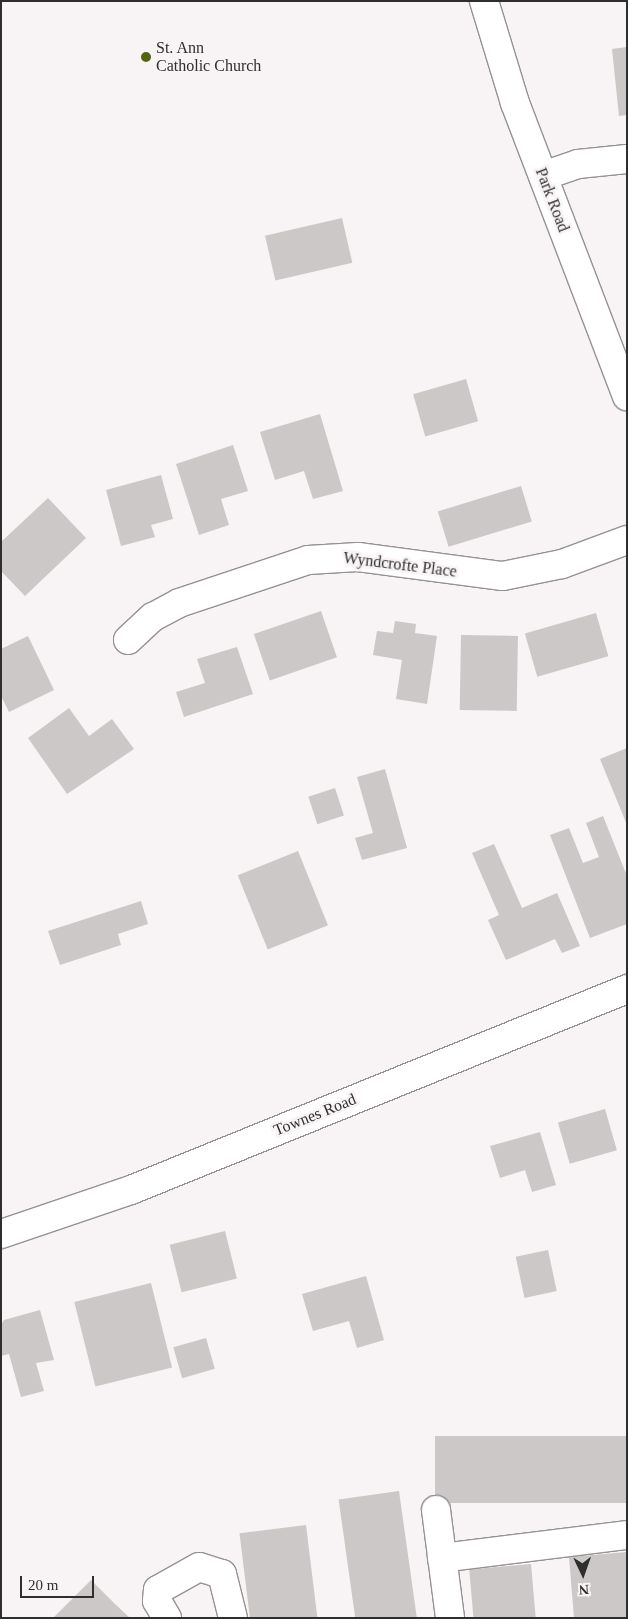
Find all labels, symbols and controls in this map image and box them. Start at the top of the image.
place label: St. Ann Catholic Church [156,38,261,76]
marker: St. Ann Catholic Church [140,51,152,63]
street label: Park Road [531,165,573,235]
street label: Wyndcrofte Place [342,549,458,581]
street label: Townes Road [271,1090,359,1140]
north arrow [558,1549,608,1599]
scale bar [22,1566,96,1598]
text: 20 m [28,1577,58,1593]
text: N [578,1582,589,1597]

